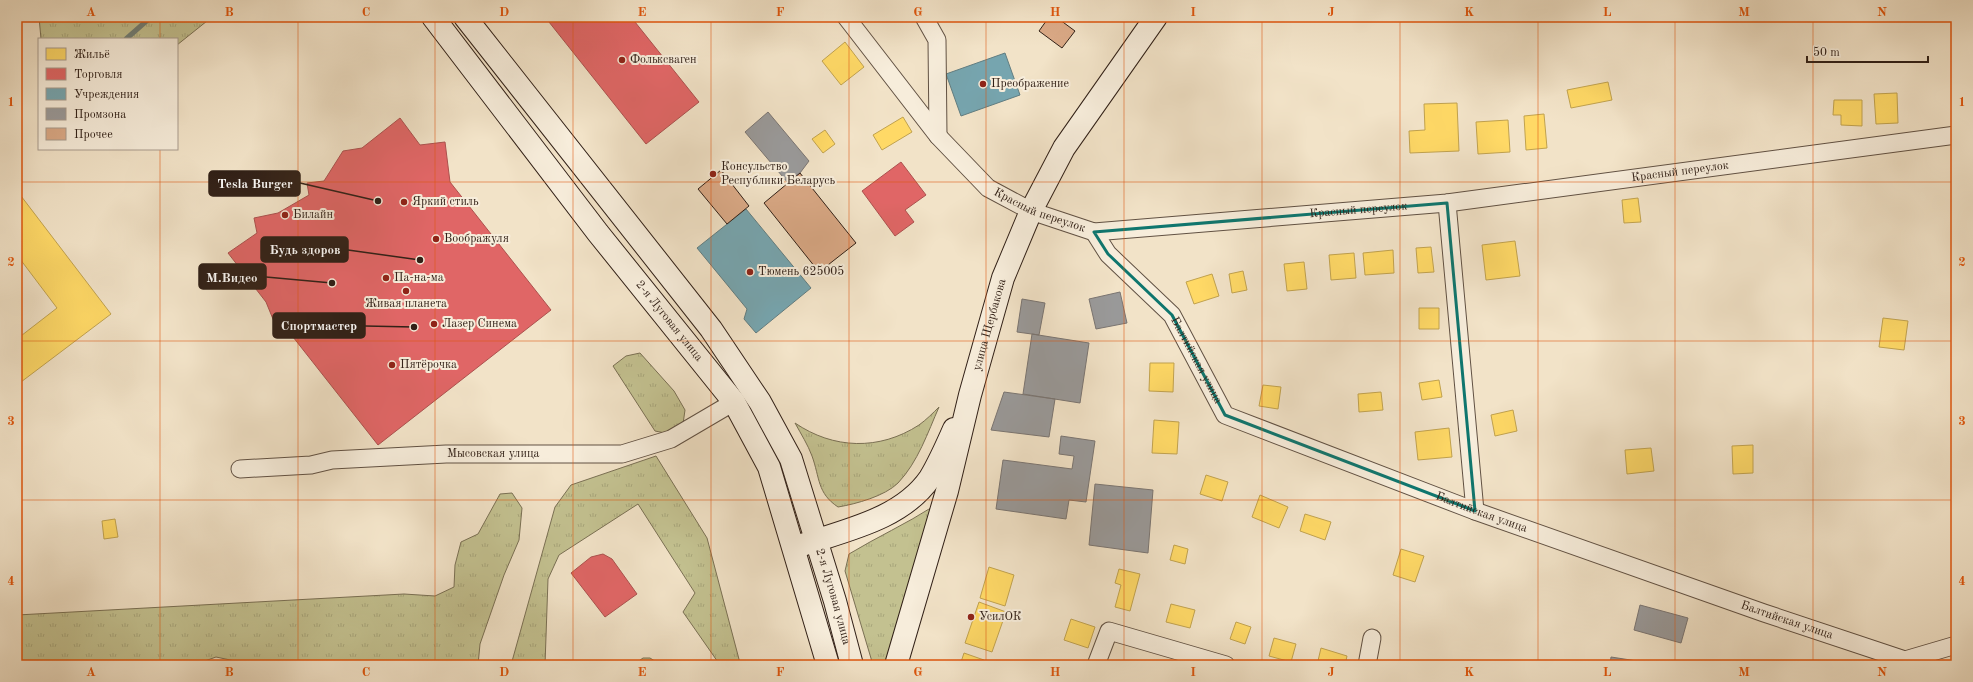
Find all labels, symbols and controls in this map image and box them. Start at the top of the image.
text: A [86,6,96,19]
text: B [224,6,234,19]
text: C [362,6,370,19]
text: D [499,6,509,19]
text: E [638,6,647,19]
text: F [776,6,785,19]
text: G [913,6,923,19]
text: H [1050,6,1061,19]
text: I [1190,6,1196,19]
text: J [1327,6,1335,19]
text: K [1464,6,1474,19]
text: L [1603,6,1612,19]
text: M [1738,6,1750,19]
text: N [1877,6,1887,19]
legend [38,38,178,150]
scale bar [1807,38,1928,64]
text: 50 m [1813,46,1840,59]
text: Жильё [74,49,110,61]
place label: Фольксваген [630,54,697,66]
marker: Фольксваген [617,55,627,65]
text: Торговля [74,69,123,81]
place label: Преображение [991,78,1069,90]
marker: Преображение [978,79,988,89]
text: Учреждения [74,89,139,101]
text: 1 [7,96,15,109]
text: 1 [1958,96,1966,109]
text: Промзона [74,109,126,121]
text: Прочее [74,129,113,141]
street label: Красный переулок [1631,159,1729,184]
place label: Консульство Республики Беларусь [721,161,835,187]
marker: Консульство Республики Беларусь [708,169,718,179]
callout: Tesla Burger [209,171,300,196]
text: Tesla Burger [217,178,293,191]
street label: Красный переулок [992,186,1087,235]
place label: Яркий стиль [412,196,479,208]
marker: Яркий стиль [399,197,409,207]
street label: Красный переулок [1309,200,1408,220]
place label: Билайн [293,209,333,221]
marker: Билайн [280,210,290,220]
place label: Воображуля [444,233,509,245]
marker: Воображуля [431,234,441,244]
callout: Будь здоров [261,237,348,262]
text: Будь здоров [269,244,341,257]
text: 2 [7,256,15,269]
text: 2 [1958,256,1966,269]
callout: М.Видео [199,264,266,289]
place label: Тюмень 625005 [758,265,844,278]
marker: Тюмень 625005 [745,267,755,277]
text: М.Видео [206,272,258,285]
place label: Па-на-ма [394,272,444,284]
marker: Па-на-ма [381,273,391,283]
street label: улица Щербакова [971,277,1008,372]
street label: 2-я Луговая улица [633,279,705,364]
marker: Живая планета [401,286,411,296]
place label: Живая планета [365,298,447,310]
callout: Спортмастер [273,313,365,338]
street label: Балтийская улица [1168,315,1224,406]
place label: Лазер Синема [442,318,517,330]
marker: Лазер Синема [429,319,439,329]
text: Спортмастер [281,320,357,333]
place label: Пятёрочка [400,359,457,371]
marker: Пятёрочка [387,360,397,370]
text: 3 [7,415,15,428]
text: 3 [1958,415,1966,428]
street label: Мысовская улица [447,448,539,460]
street label: Балтийская улица [1434,490,1529,535]
street label: 2-я Луговая улица [813,547,852,646]
text: 4 [7,575,15,588]
text: 4 [1958,575,1966,588]
street label: Балтийская улица [1739,599,1835,642]
place label: УсилОК [979,611,1022,623]
marker: УсилОК [966,612,976,622]
text: A [86,666,96,679]
text: B [224,666,234,679]
text: C [362,666,370,679]
text: D [499,666,509,679]
text: E [638,666,647,679]
text: F [776,666,785,679]
text: G [913,666,923,679]
text: H [1050,666,1061,679]
text: I [1190,666,1196,679]
text: J [1327,666,1335,679]
text: K [1464,666,1474,679]
text: L [1603,666,1612,679]
text: M [1738,666,1750,679]
text: N [1877,666,1887,679]

